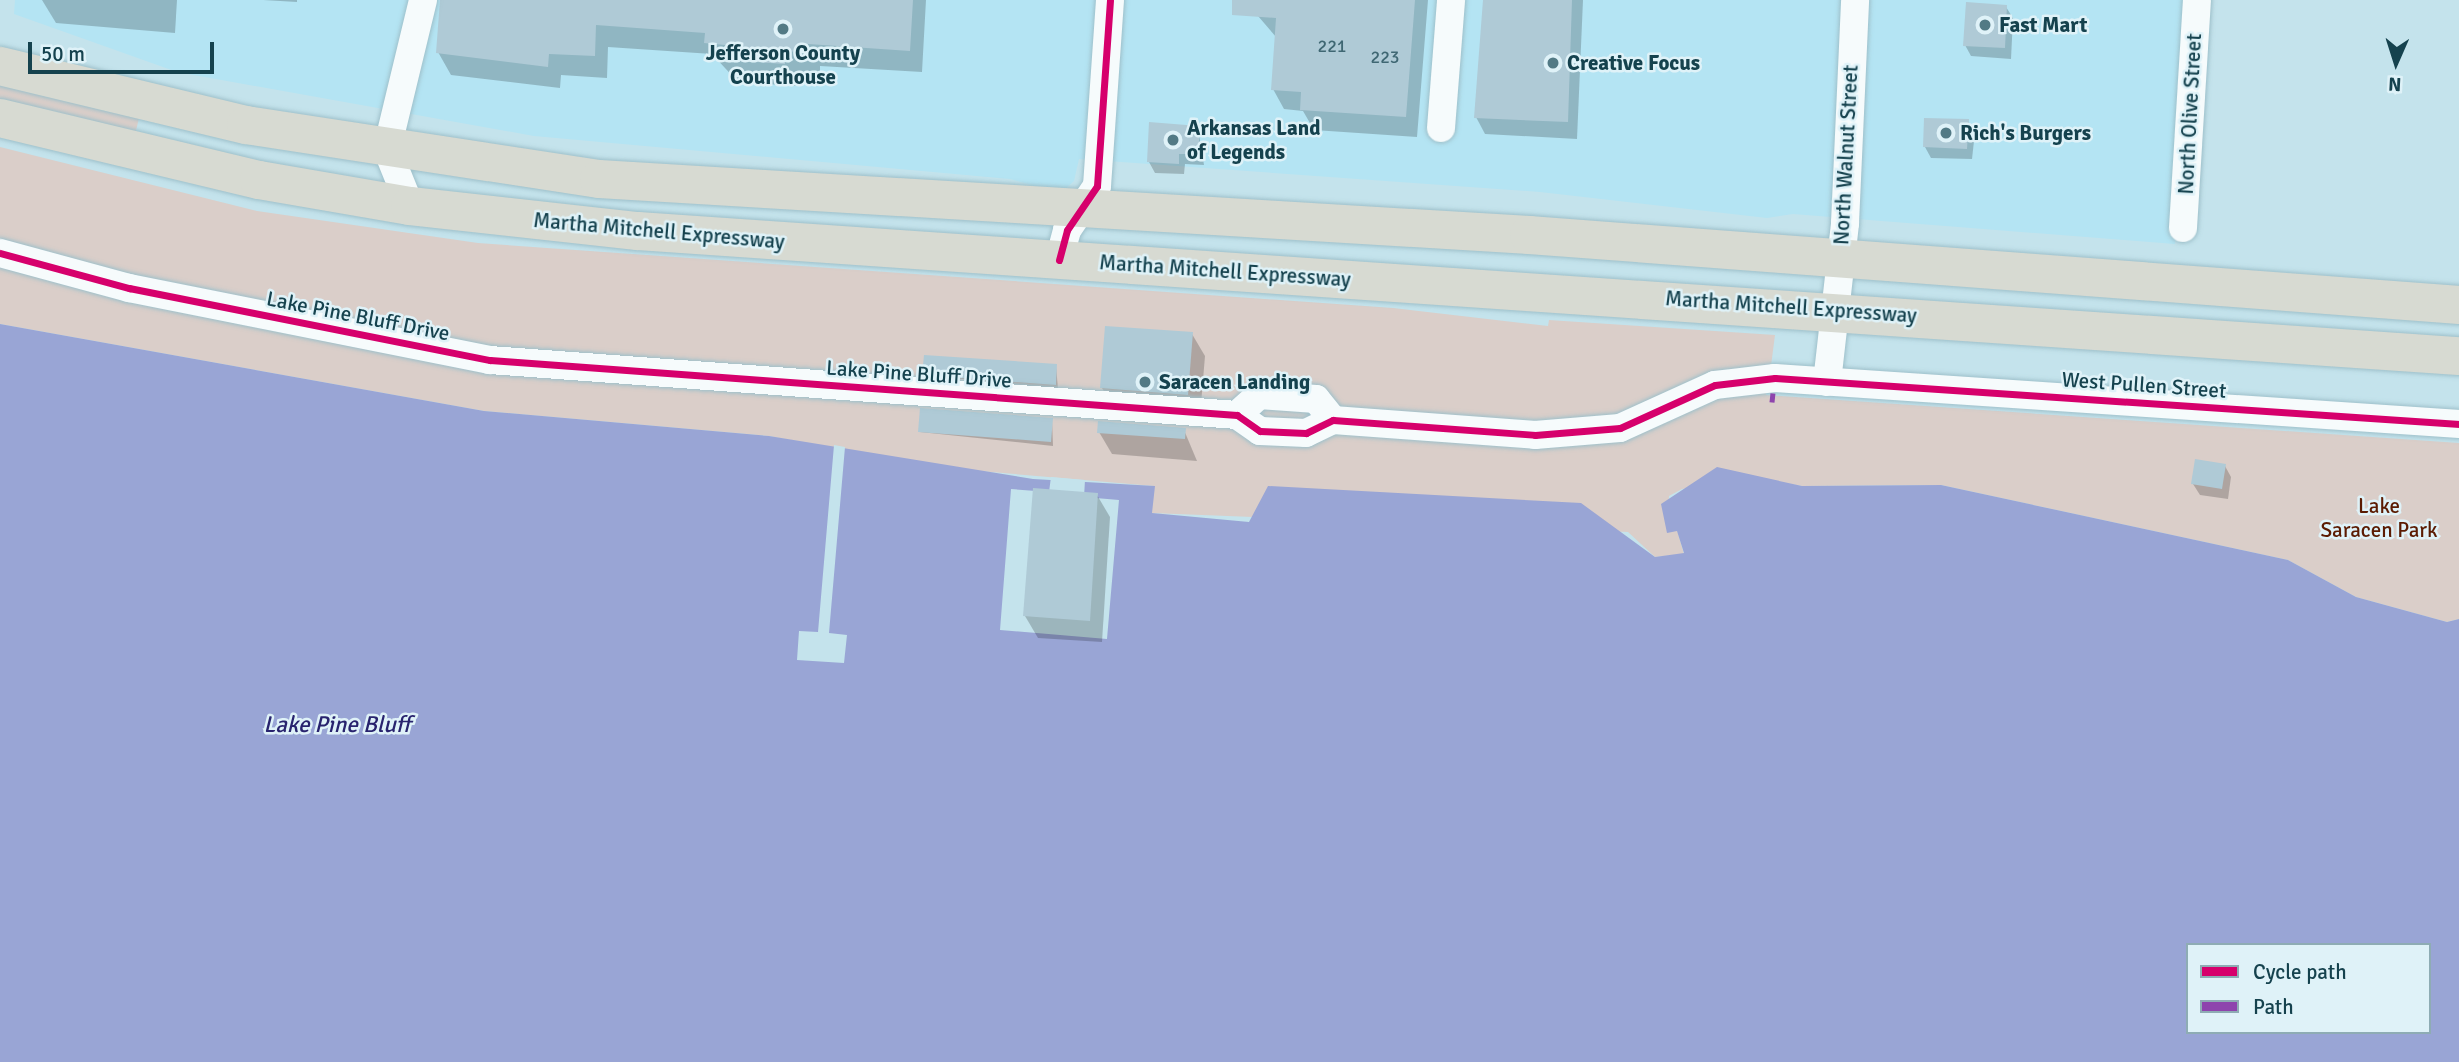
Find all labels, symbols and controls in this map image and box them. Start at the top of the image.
place label: Fast Mart [1999,12,2087,38]
marker: Fast Mart [1977,17,1993,33]
marker: Jefferson County Courthouse [775,21,791,37]
scale bar [32,28,217,72]
north arrow [2361,28,2431,98]
street label: North Olive Street [2173,33,2207,195]
house number: 221 [1317,35,1347,57]
place label: Jefferson County Courthouse [706,40,860,90]
text: 50 m [41,41,85,67]
house number: 223 [1370,46,1400,68]
place label: Creative Focus [1567,50,1700,76]
marker: Creative Focus [1545,55,1561,71]
street label: North Walnut Street [1829,64,1863,246]
text: N [2388,72,2402,96]
place label: Arkansas Land of Legends [1187,115,1321,165]
place label: Rich's Burgers [1960,120,2091,146]
marker: Rich's Burgers [1938,125,1954,141]
marker: Arkansas Land of Legends [1165,132,1181,148]
street label: Martha Mitchell Expressway [532,207,786,255]
street label: Martha Mitchell Expressway [1098,250,1352,292]
street label: Lake Pine Bluff Drive [264,286,452,346]
street label: Martha Mitchell Expressway [1664,286,1918,328]
street label: Lake Pine Bluff Drive [825,355,1013,393]
street label: West Pullen Street [2061,367,2227,403]
place label: Saracen Landing [1159,369,1310,395]
marker: Saracen Landing [1137,374,1153,390]
park label: Lake Saracen Park [2320,493,2438,543]
water label: Lake Pine Bluff [263,711,411,739]
legend [2186,943,2431,1034]
text: Cycle path [2253,959,2347,985]
text: Path [2253,994,2294,1020]

